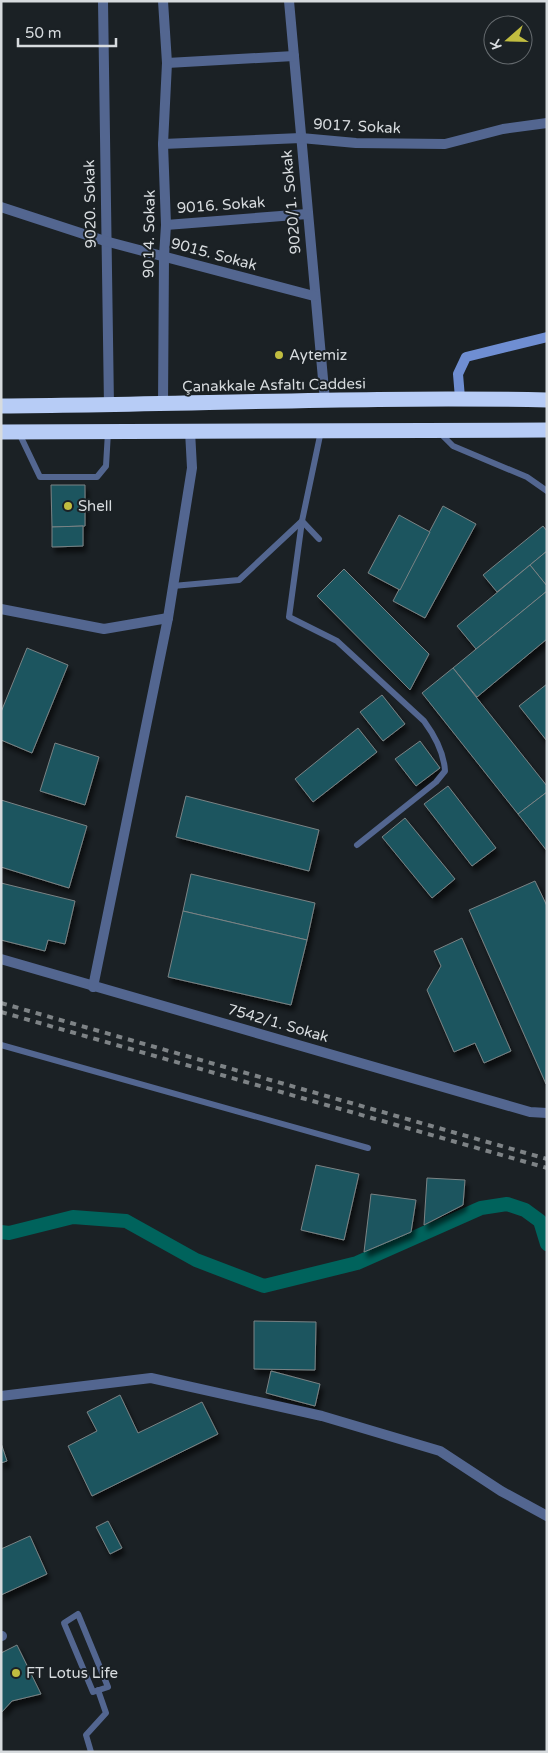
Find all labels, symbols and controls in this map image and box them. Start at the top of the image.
scale bar [18,15,115,47]
north arrow [483,15,533,65]
text: 50 m [25,24,62,42]
text: K [486,36,506,52]
street label: 9017. Sokak [313,115,401,137]
street label: 9020/1. Sokak [277,149,305,255]
street label: 9020. Sokak [80,160,100,248]
street label: 9014. Sokak [139,190,159,278]
street label: 9016. Sokak [176,193,266,217]
street label: 9015. Sokak [169,234,259,274]
place label: Aytemiz [289,346,347,364]
marker: Aytemiz [273,349,285,361]
street label: Çanakkale Asfaltı Caddesi [182,374,366,396]
place label: Shell [78,497,112,515]
marker: Shell [62,500,74,512]
street label: 7542/1. Sokak [225,1000,331,1046]
place label: FT Lotus Life [26,1664,118,1682]
marker: FT Lotus Life [10,1667,22,1679]

